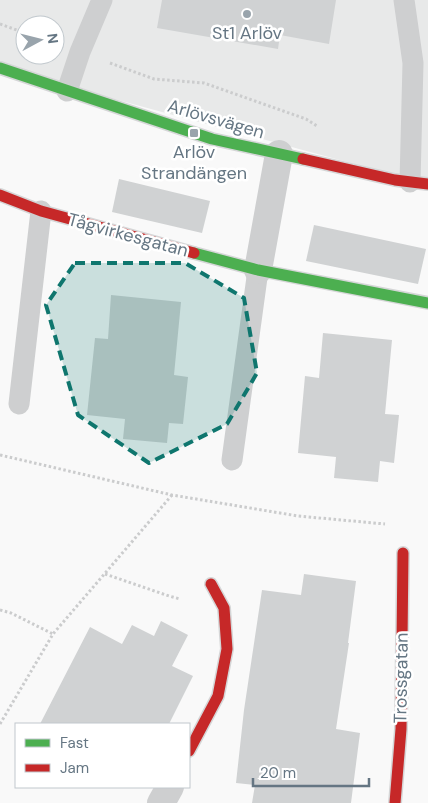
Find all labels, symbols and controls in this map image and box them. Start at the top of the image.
marker: St1 Arlöv [241,8,253,20]
north arrow [15,15,65,65]
place label: St1 Arlöv [212,21,283,45]
text: N [43,32,62,45]
street label: Arlövsvägen [165,94,267,144]
marker: Arlöv Strandängen [188,127,200,139]
place label: Arlöv Strandängen [141,140,247,185]
street label: Tågvirkesgatan [65,207,191,263]
street label: Trossgatan [388,632,414,724]
legend [15,723,190,788]
text: Fast [60,733,89,753]
scale bar [253,756,369,788]
text: Jam [60,758,89,778]
text: 20 m [260,763,296,783]

